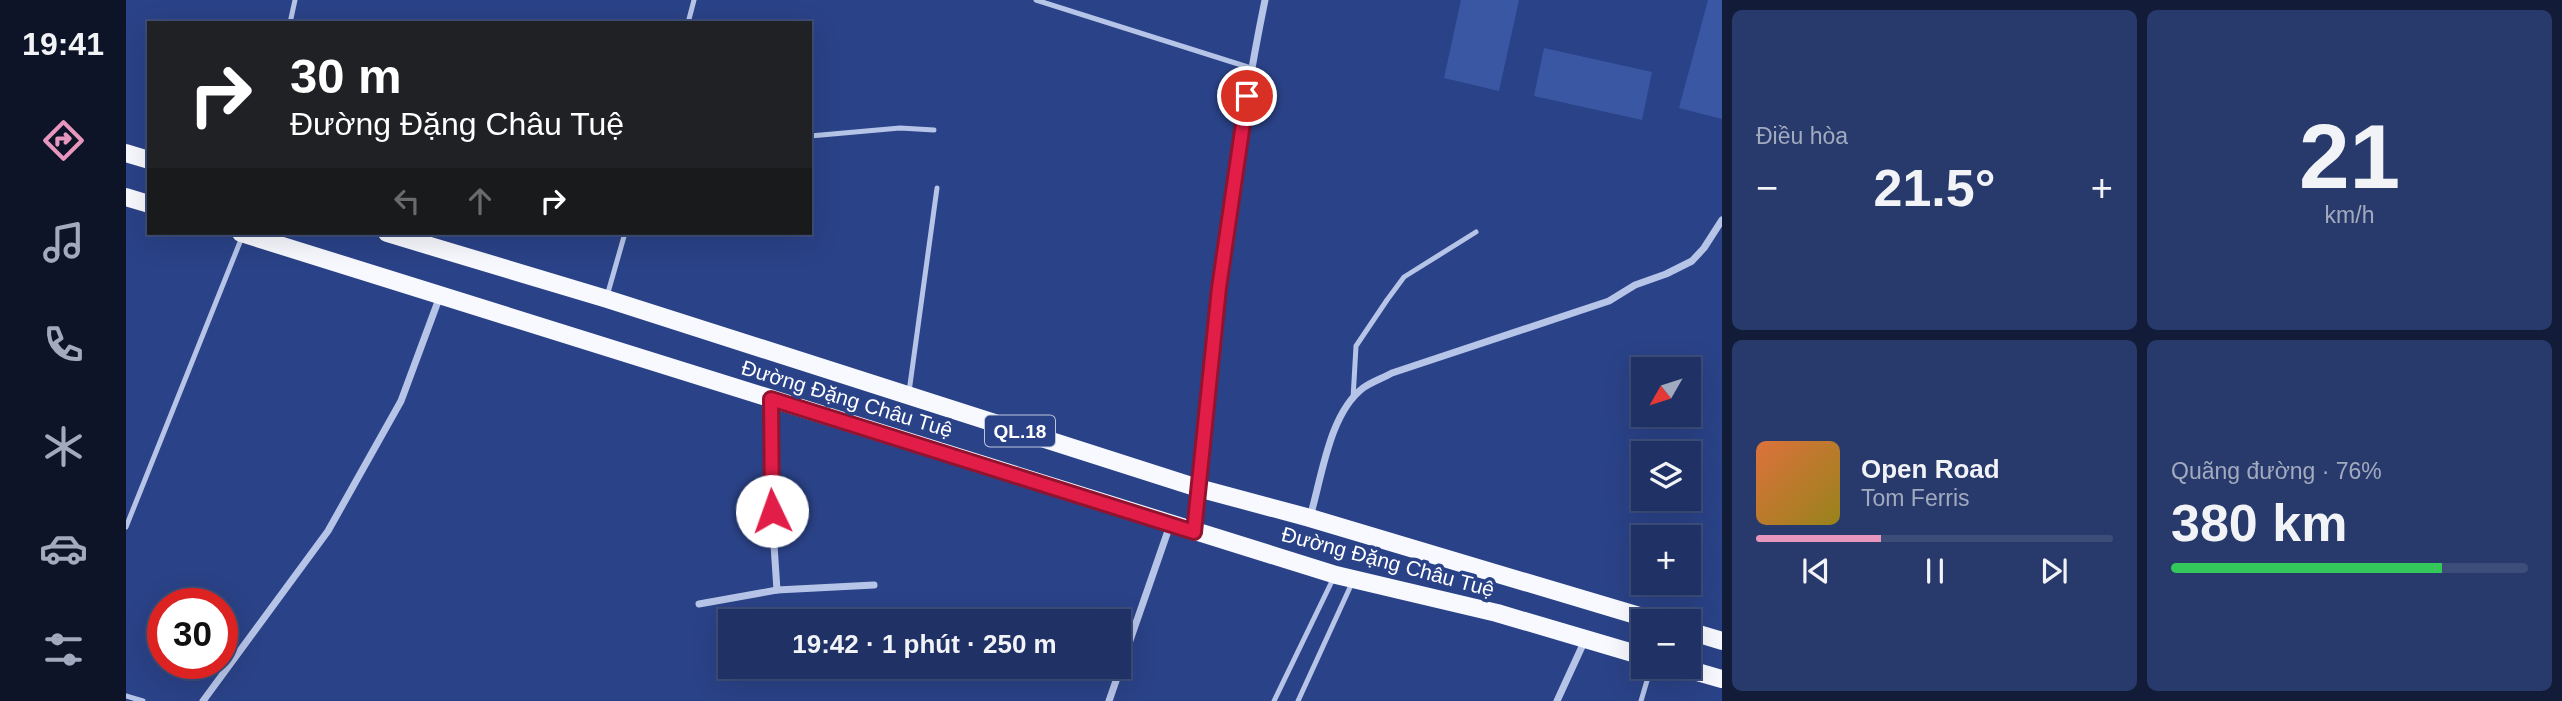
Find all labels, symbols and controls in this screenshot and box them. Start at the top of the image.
text: 19:41 [22,26,104,62]
icon: right [175,49,266,140]
text: 30 m [290,49,402,103]
pin [1217,66,1277,126]
icon: arrive [1228,77,1266,115]
text: Đường Đặng Châu Tuệ [290,106,624,142]
text: 21 [2299,106,2400,207]
icon: directions [39,116,88,165]
text: Điều hòa [1756,123,1848,149]
text: 21.5° [1873,159,1996,217]
text: − [1756,167,1778,209]
text: + [2091,167,2113,209]
icon: left [388,182,426,220]
icon: ahead [461,182,499,220]
icon: right [534,182,572,220]
text: km/h [2325,202,2374,228]
icon: music [39,218,88,267]
icon: phone [39,320,88,369]
street label: Đường Đặng Châu Tuệ [739,355,955,442]
north arrow [1631,357,1701,427]
map controls [1631,357,1701,679]
road number: QL.18 [985,416,1055,446]
icon: climate [39,422,88,471]
button: layers [1631,441,1701,511]
text: Open Road [1861,454,2000,484]
text: Quãng đường · 76% [2171,458,2382,484]
position arrow [735,474,809,548]
text: Tom Ferris [1861,485,1970,511]
text: 380 km [2171,494,2347,552]
street label: Đường Đặng Châu Tuệ [1279,522,1497,601]
icon: car [39,524,88,573]
button: + [1631,525,1701,595]
icon: previous [1797,552,1835,590]
icon: pause [1916,552,1954,590]
icon: next [2035,552,2073,590]
speed limit sign: 30 [147,588,238,679]
button: − [1631,609,1701,679]
icon: filters [39,625,88,674]
text: 19:42 · 1 phút · 250 m [792,629,1057,659]

